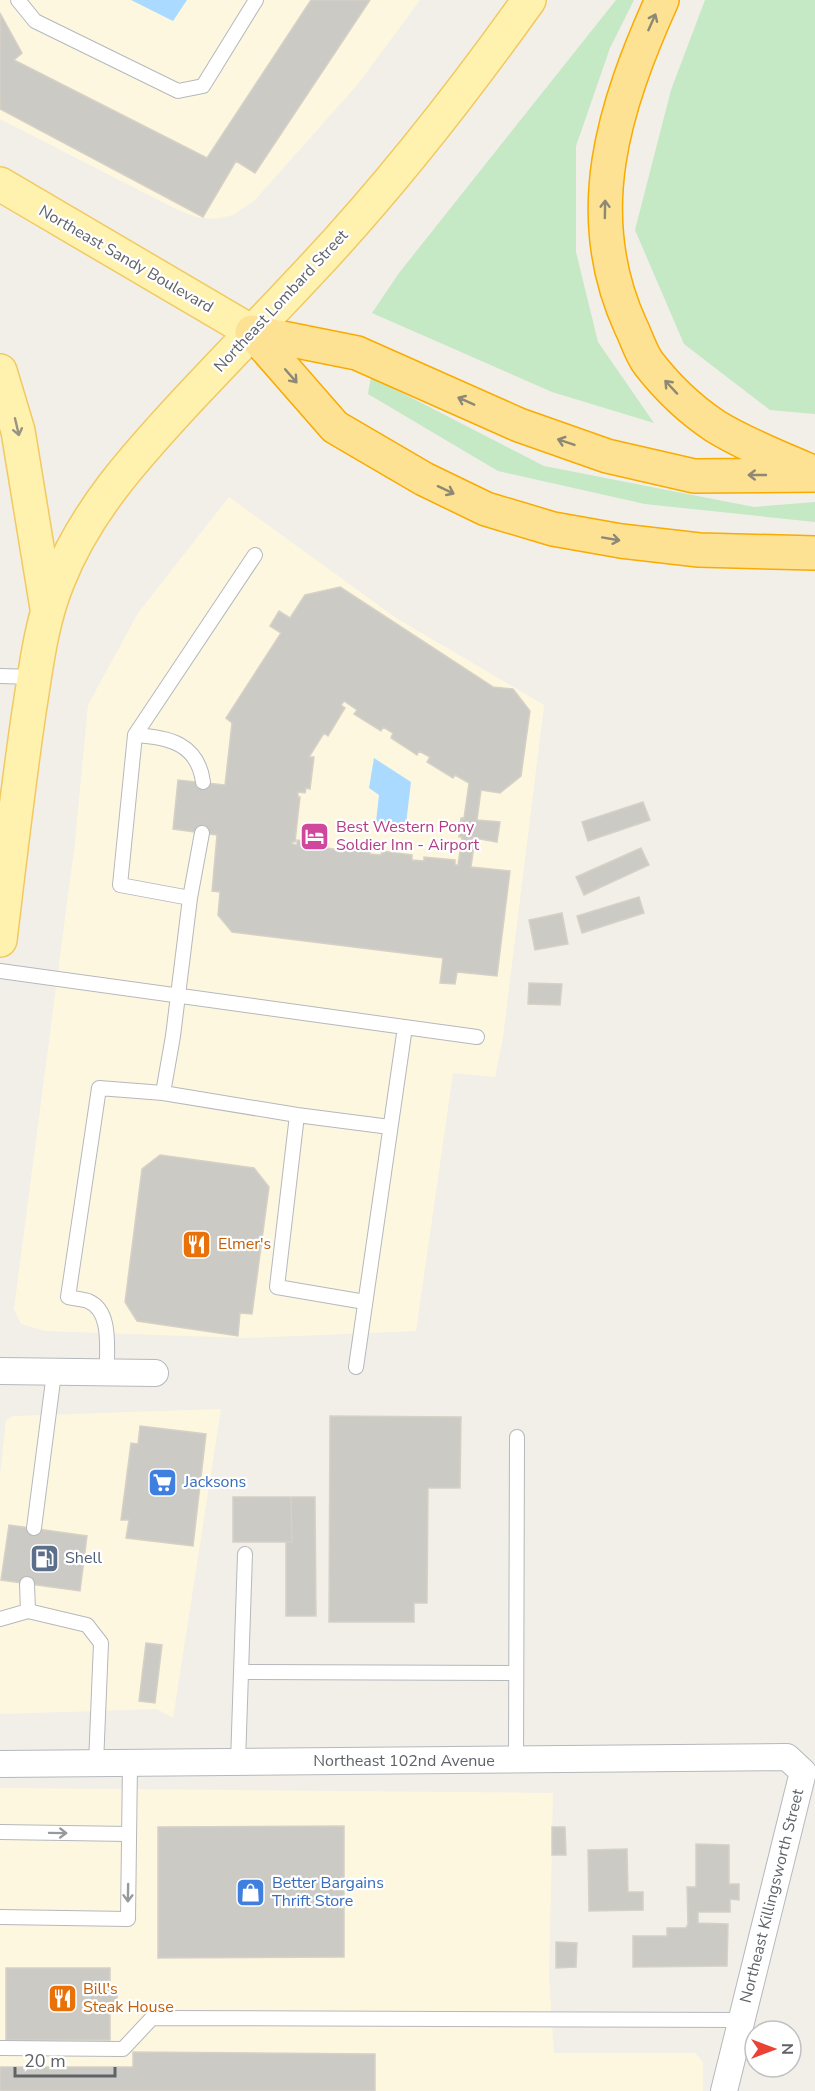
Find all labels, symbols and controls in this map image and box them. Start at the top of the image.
one-way arrow [647,13,659,31]
street label: Northeast Sandy Boulevard [35,200,217,318]
one-way arrow [599,200,611,220]
street label: Northeast Lombard Street [209,225,353,377]
one-way arrow [284,368,298,383]
one-way arrow [664,380,678,395]
one-way arrow [457,395,475,407]
one-way arrow [11,418,23,437]
one-way arrow [557,435,576,446]
one-way arrow [747,469,767,481]
one-way arrow [436,485,454,497]
one-way arrow [600,534,620,545]
place label: Best Western Pony Soldier Inn - Airport [336,816,480,856]
hotel icon: Best Western Pony Soldier Inn - Airport [299,820,331,852]
restaurant icon: Elmer's [181,1228,213,1260]
place label: Elmer's [218,1233,271,1255]
supermarket icon: Jacksons [147,1466,179,1498]
place label: Jacksons [183,1471,246,1493]
fuel station icon: Shell [28,1542,60,1574]
place label: Shell [65,1547,102,1569]
street label: Northeast 102nd Avenue [313,1750,495,1772]
street label: Northeast Killingsworth Street [735,1786,809,2005]
one-way arrow [48,1827,68,1839]
place label: Better Bargains Thrift Store [272,1872,384,1912]
shop icon: Better Bargains Thrift Store [235,1876,267,1908]
one-way arrow [123,1882,134,1902]
place label: Bill's Steak House [83,1978,174,2018]
restaurant icon: Bill's Steak House [46,1982,78,2014]
north arrow [743,2019,803,2079]
scale bar [15,2040,116,2078]
text: N [776,2043,798,2055]
text: 20 m [24,2049,66,2073]

